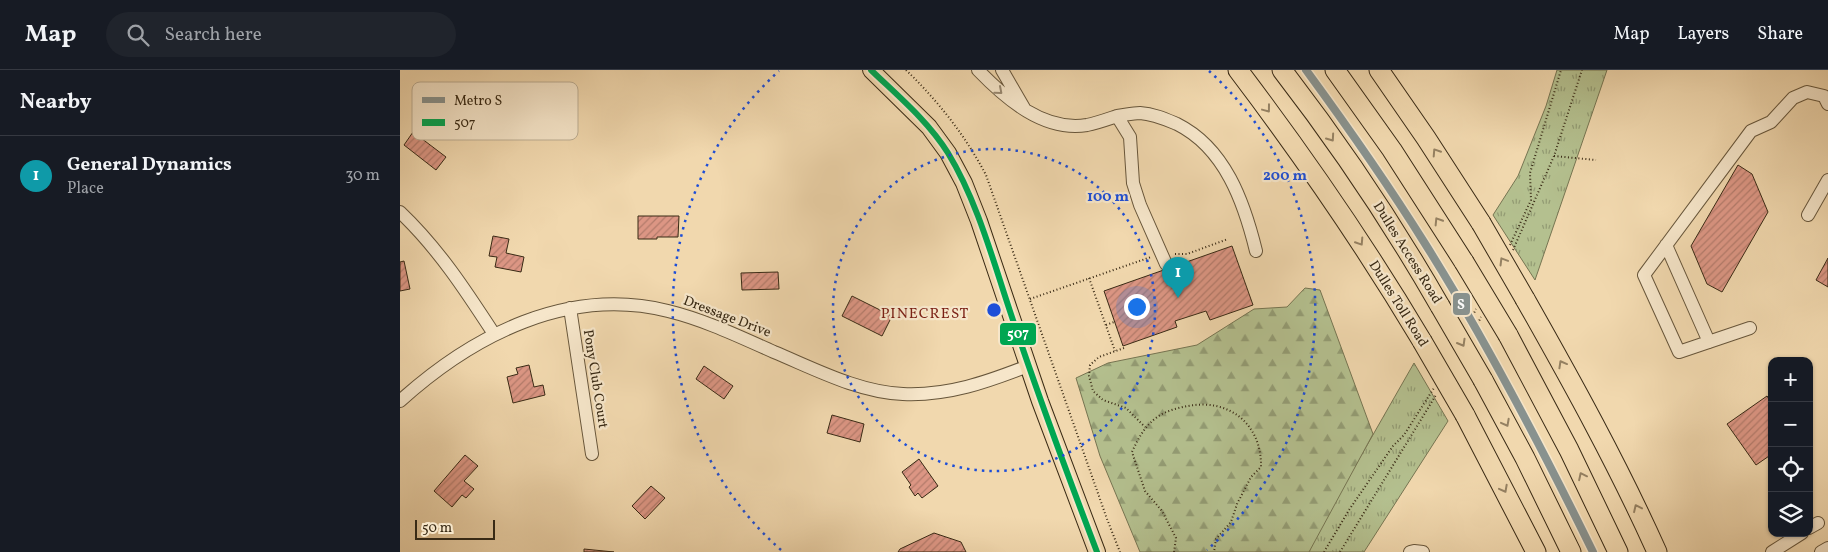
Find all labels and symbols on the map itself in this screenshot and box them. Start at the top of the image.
legend [412,82,578,140]
one-way arrow [994,85,1003,94]
text: Metro S [454,92,502,111]
one-way arrow [1262,103,1270,112]
text: 507 [454,114,476,133]
one-way arrow [1325,132,1334,142]
one-way arrow [1432,149,1442,158]
text: 200 m [1263,166,1307,187]
text: 100 m [1087,187,1130,208]
street label: Dulles Access Road [1368,198,1446,308]
one-way arrow [1435,217,1444,226]
one-way arrow [1354,236,1363,246]
pin: 1 [1162,257,1194,298]
street label: Dulles Toll Road [1364,257,1432,351]
one-way arrow [1500,257,1510,266]
street label: Dressage Drive [680,292,774,343]
line badge: S [1452,292,1471,316]
your location [1124,294,1150,320]
text: S [1457,296,1465,315]
centre of rings [985,301,1003,319]
district label: PINECREST [881,304,969,325]
line badge: 507 [999,322,1037,346]
text: 507 [1007,325,1029,344]
street label: Pony Club Court [578,328,612,430]
one-way arrow [1456,337,1466,346]
one-way arrow [1558,360,1568,369]
one-way arrow [1500,418,1510,427]
one-way arrow [1578,473,1588,482]
one-way arrow [1498,484,1508,493]
one-way arrow [1633,504,1643,513]
scale bar [415,517,495,540]

